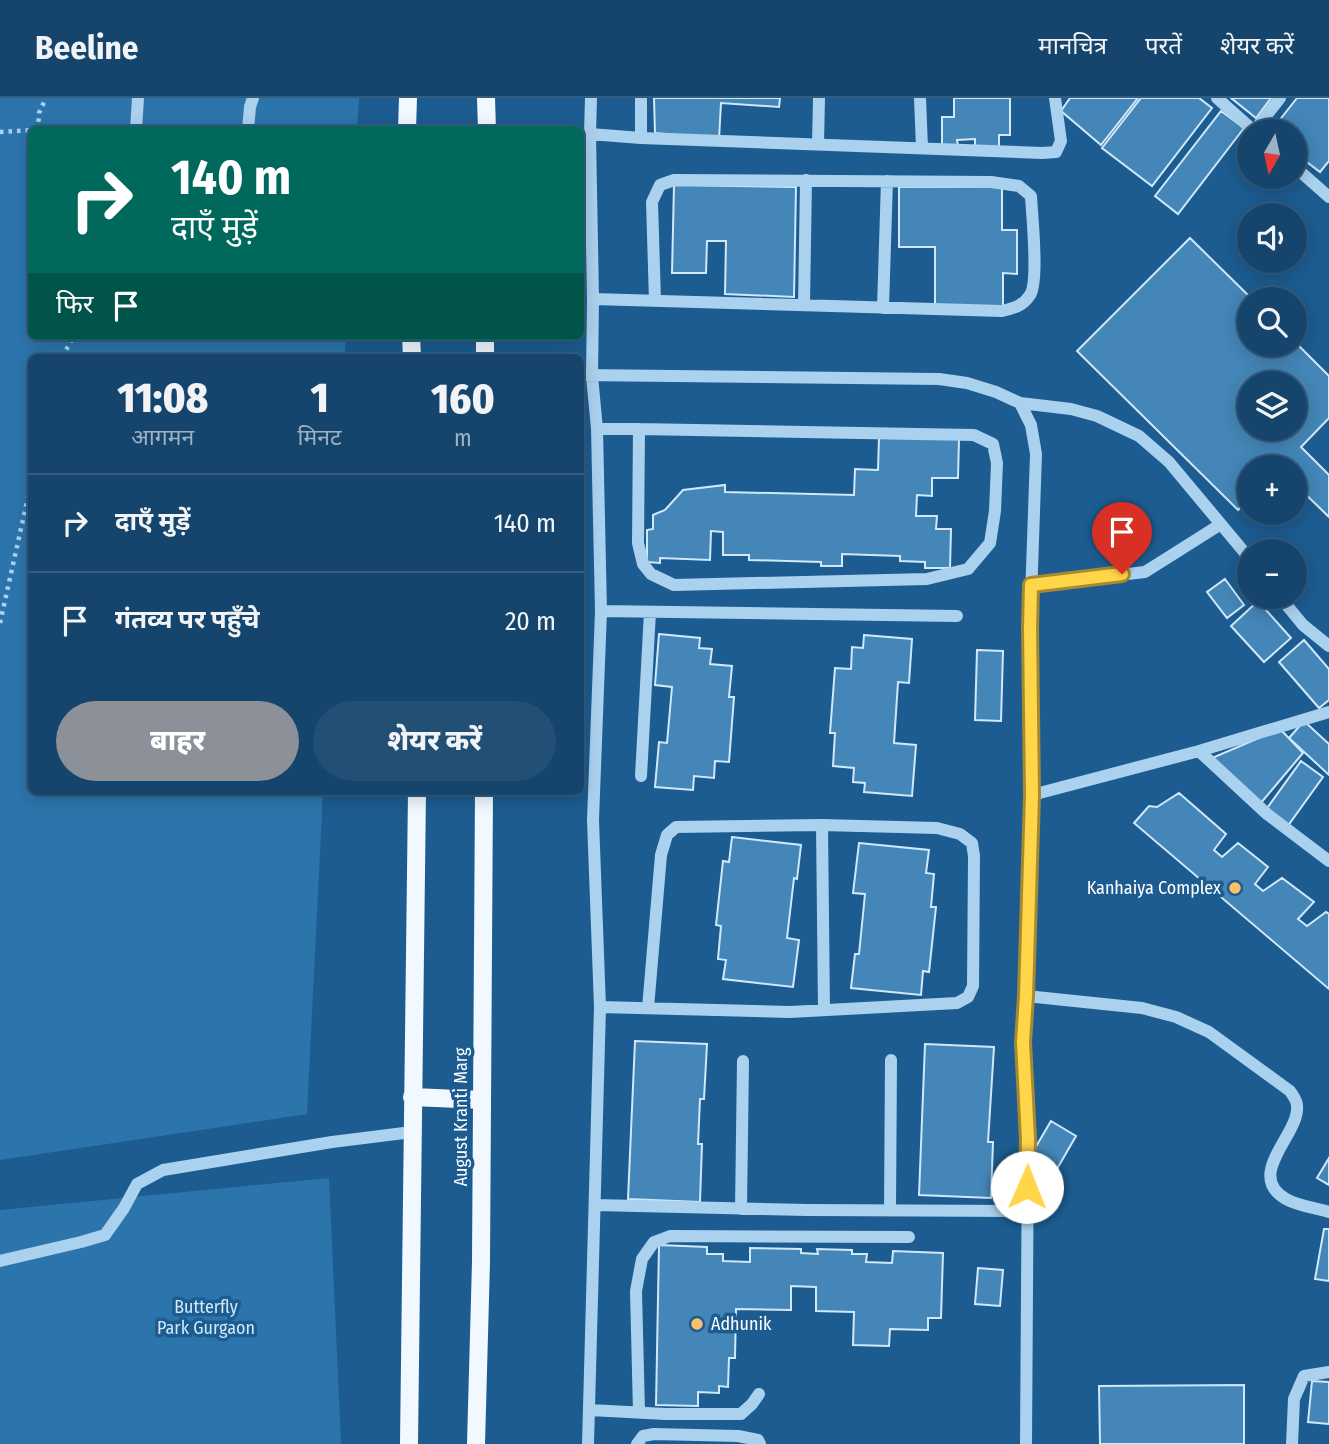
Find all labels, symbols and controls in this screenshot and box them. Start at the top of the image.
text: Beeline [35,28,139,68]
text: मानचित्र [1038,32,1107,60]
text: परतें [1145,32,1182,60]
text: शेयर करें [1220,32,1294,60]
north arrow [1237,119,1307,189]
map controls [1237,119,1307,609]
text: 140 m [171,148,291,207]
icon: right [56,154,147,245]
button: sound [1237,203,1307,273]
text: दाएँ मुड़ें [171,208,258,246]
icon: arrive [107,287,145,325]
button: search [1237,287,1307,357]
text: फिर [56,289,93,320]
button: layers [1237,371,1307,441]
text: 11:08 [117,373,208,423]
text: 1 [311,373,329,423]
text: 160 [431,374,495,424]
text: आगमन [131,423,194,451]
text: मिनट [298,423,342,451]
text: m [454,424,472,452]
button: + [1237,455,1307,525]
pin [1092,502,1152,574]
icon: right [56,504,94,542]
text: दाएँ मुड़ें [115,506,190,537]
text: 140 m [494,508,556,539]
icon: arrive [1103,513,1141,551]
button: − [1237,539,1307,609]
icon: arrive [56,602,94,640]
text: गंतव्य पर पहुँचे [115,604,259,635]
text: 20 m [505,606,556,637]
button: बाहर [56,701,299,781]
button: शेयर करें [313,701,556,781]
place label: Kanhaiya Complex [1087,877,1221,899]
marker: Kanhaiya Complex [1227,880,1243,896]
street label: August Kranti Marg [450,1047,472,1186]
position arrow [990,1150,1064,1224]
park label: Butterfly Park Gurgaon [157,1296,255,1339]
place label: Adhunik [711,1313,772,1335]
marker: Adhunik [689,1316,705,1332]

